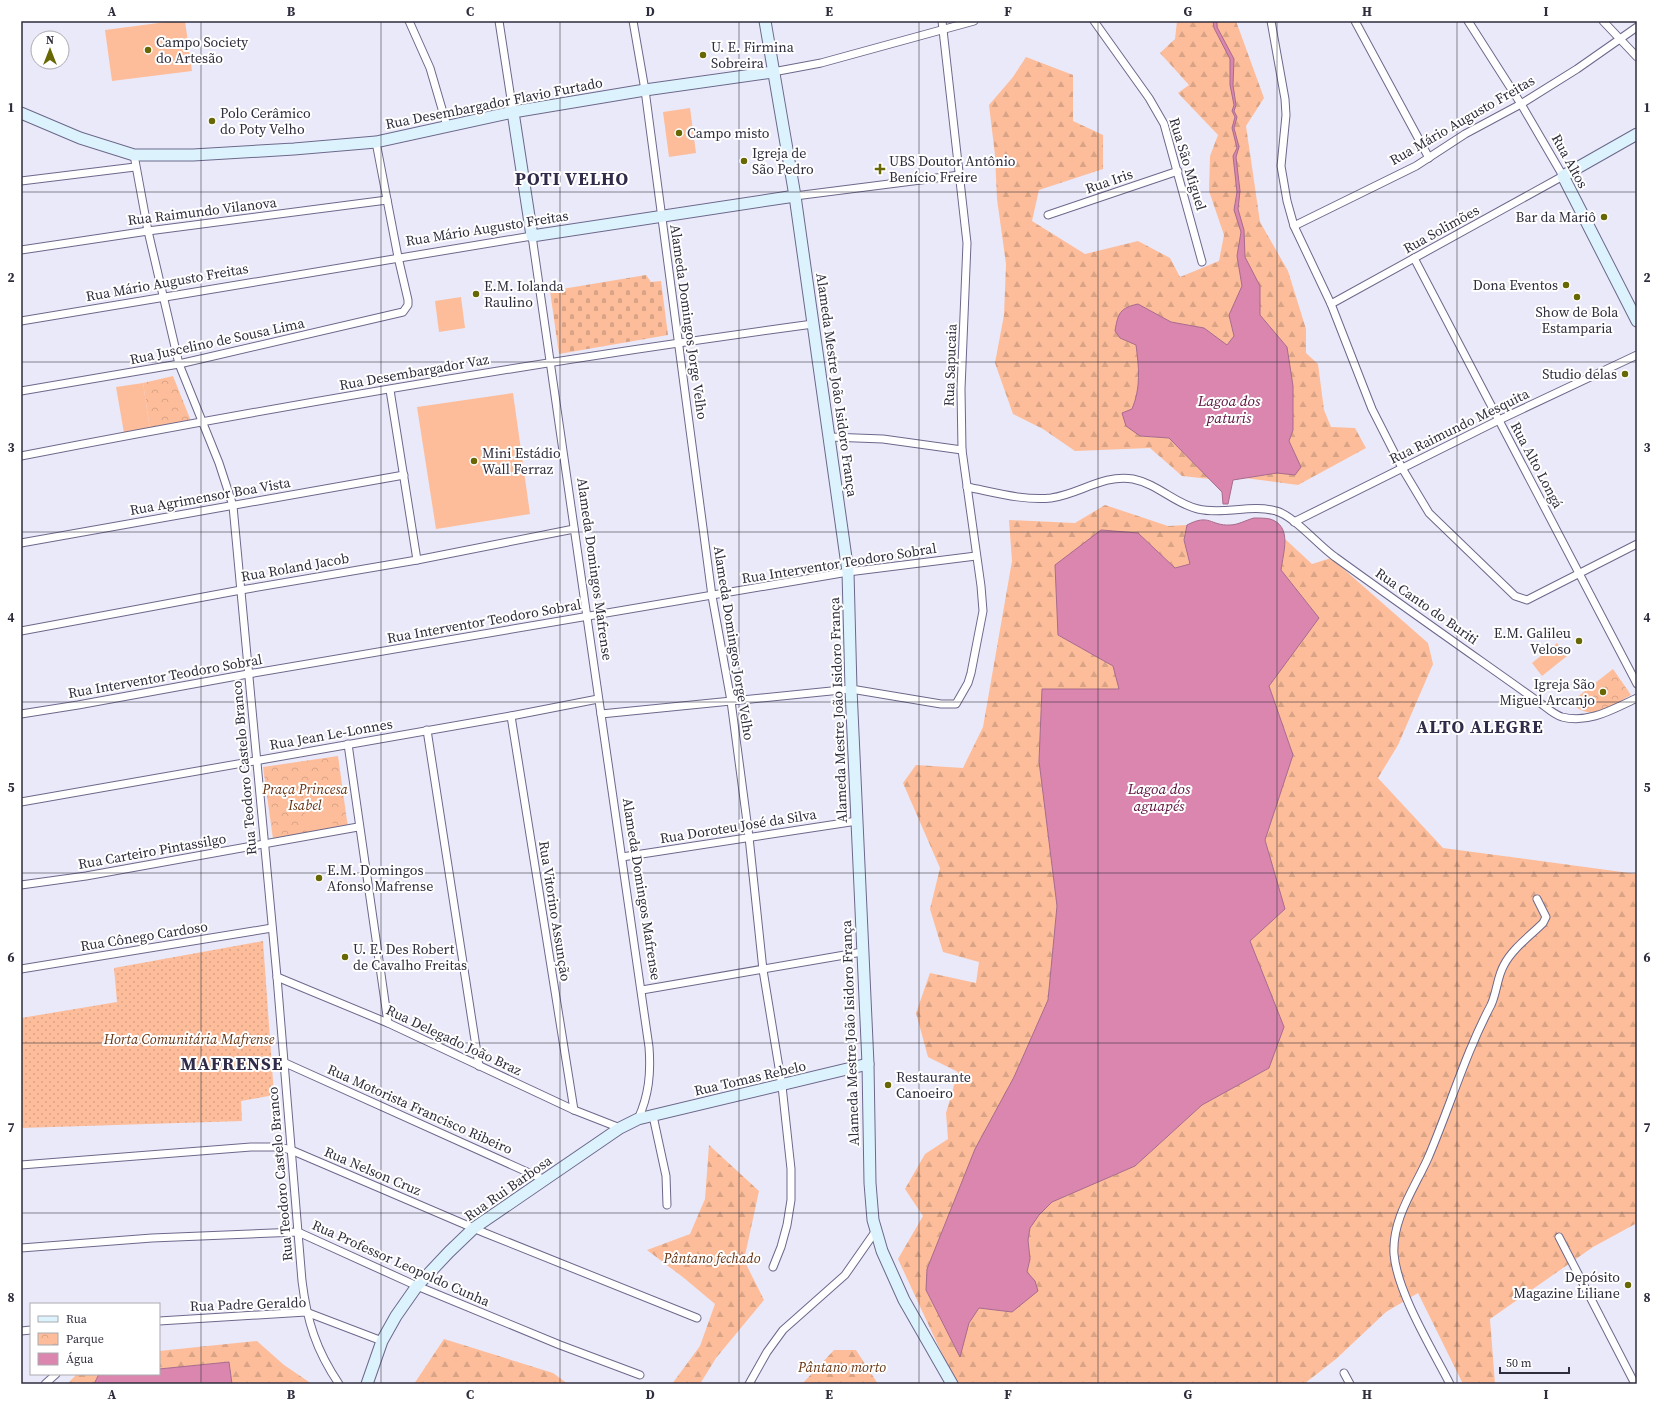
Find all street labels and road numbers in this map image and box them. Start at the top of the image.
street label: Rua Mário Augusto Freitas [1386,70,1538,170]
street label: Rua Desembargador Flavio Furtado [384,72,605,134]
street label: Rua São Miguel [1164,115,1212,213]
street label: Rua Altos [1547,130,1593,192]
street label: Rua Iris [1083,164,1135,198]
street label: Rua Raimundo Vilanova [126,192,279,230]
street label: Rua Solimões [1399,200,1483,258]
street label: Rua Mário Augusto Freitas [404,205,570,251]
street label: Alameda Domingos Jorge Velho [665,223,713,421]
street label: Rua Mário Augusto Freitas [84,258,250,306]
street label: Alameda Mestre João Isidoro França [811,272,863,499]
street label: Rua Juscelino de Sousa Lima [128,313,307,369]
street label: Rua Sapucaia [939,322,961,407]
street label: Rua Desembargador Vaz [338,349,491,395]
street label: Rua Raimundo Mesquita [1386,383,1533,469]
street label: Rua Alto Longá [1506,418,1569,512]
street label: Rua Agrimensor Boa Vista [128,472,293,520]
street label: Alameda Domingos Mafrense [572,476,618,662]
street label: Rua Interventor Teodoro Sobral [740,538,938,588]
street label: Alameda Domingos Jorge Velho [709,544,759,742]
street label: Rua Roland Jacob [239,548,351,586]
street label: Rua Canto do Buriti [1371,563,1483,649]
street label: Rua Interventor Teodoro Sobral [385,594,583,648]
street label: Alameda Mestre João Isidoro França [824,596,852,823]
street label: Rua Interventor Teodoro Sobral [66,649,264,703]
street label: Rua Teodoro Castelo Branco [226,680,262,856]
street label: Rua Jean Le-Lonnes [268,713,394,755]
street label: Alameda Domingos Mafrense [618,796,666,982]
street label: Rua Doroteu José da Silva [658,804,819,848]
street label: Rua Carteiro Pintassilgo [76,828,228,874]
street label: Rua Vitorino Assunção [534,839,576,983]
street label: Rua Cônego Cardoso [79,916,209,956]
street label: Alameda Mestre João Isidoro França [836,919,864,1146]
street label: Rua Delegado João Braz [383,1000,526,1081]
street label: Rua Tomas Rebelo [692,1055,808,1101]
street label: Rua Motorista Francisco Ribeiro [324,1059,516,1159]
street label: Rua Teodoro Castelo Branco [262,1086,298,1262]
street label: Rua Nelson Cruz [321,1142,425,1201]
street label: Rua Rui Barbosa [460,1150,556,1226]
street label: Rua Professor Leopoldo Cunha [309,1215,494,1312]
street label: Rua Padre Geraldo [189,1292,307,1316]

